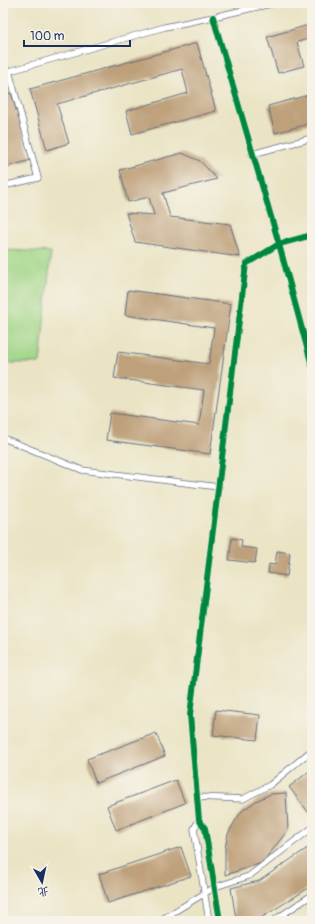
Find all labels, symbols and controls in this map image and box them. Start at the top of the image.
scale bar [24,22,130,48]
text: 100 m [30,29,65,44]
north arrow [22,862,62,902]
text: 北 [37,884,50,899]

